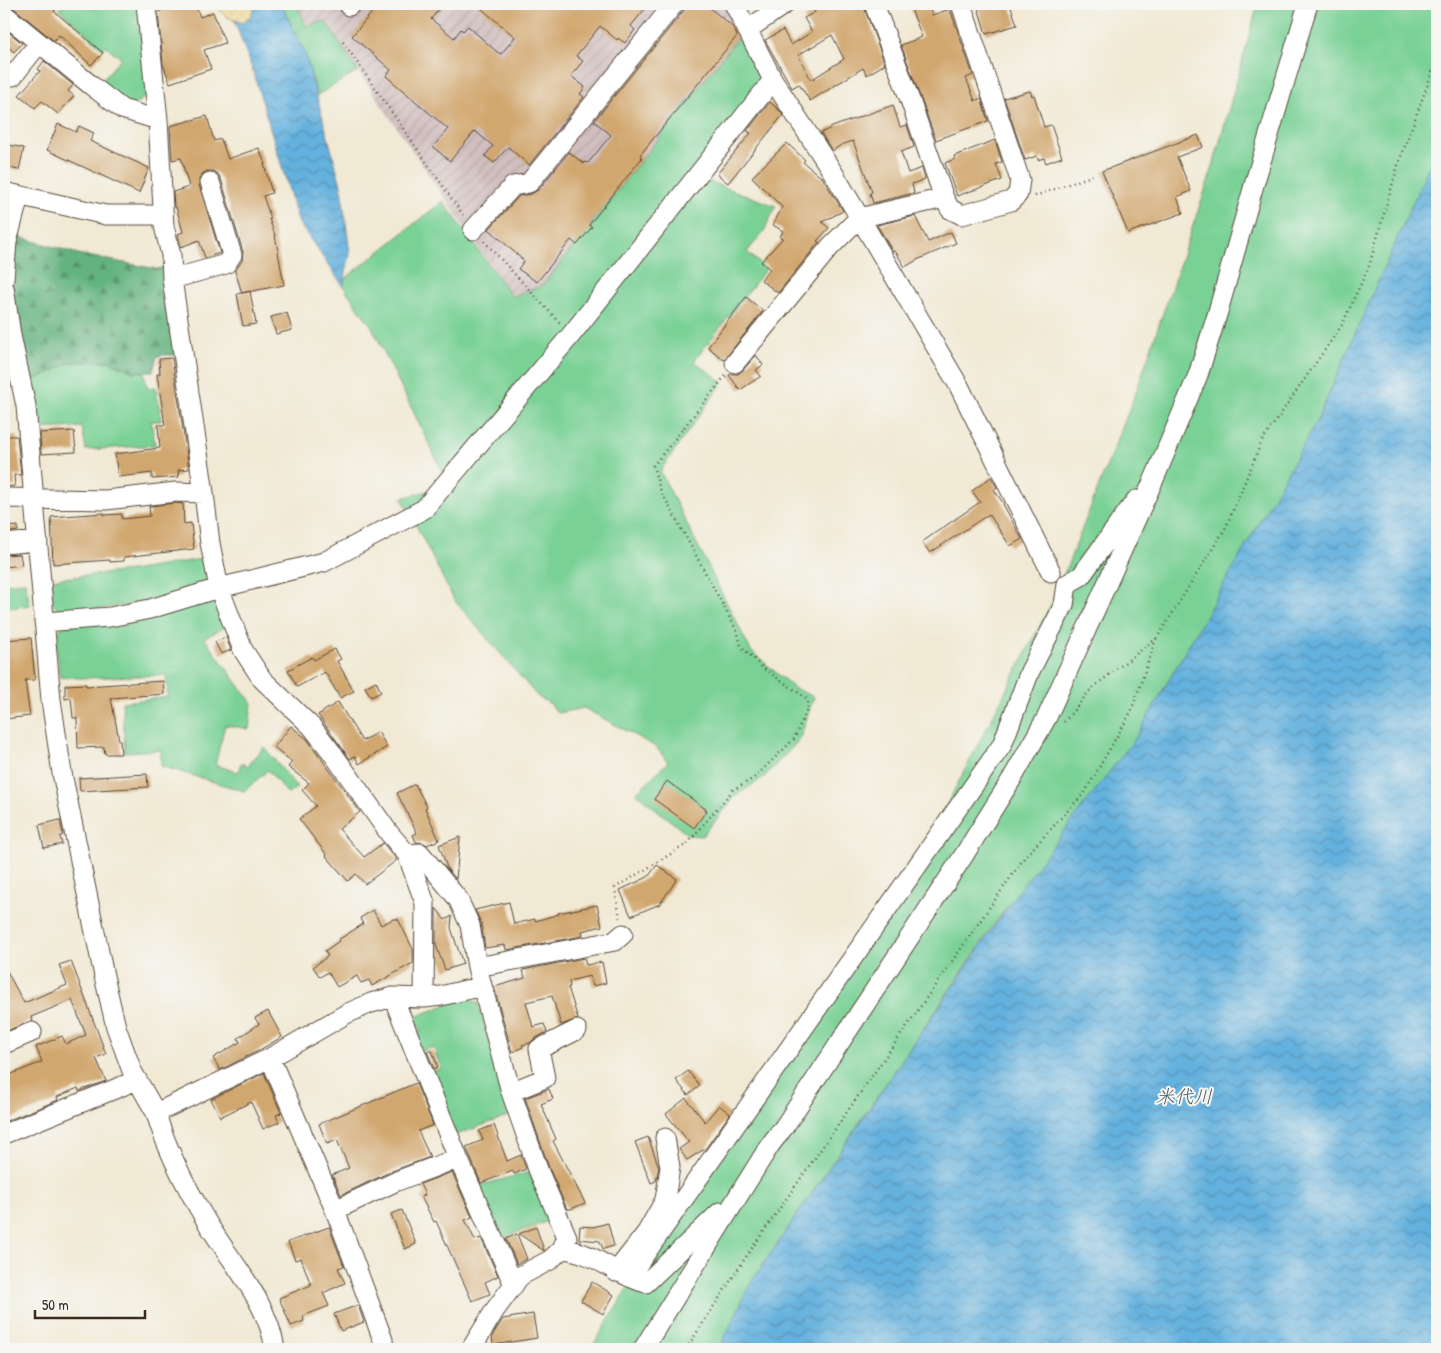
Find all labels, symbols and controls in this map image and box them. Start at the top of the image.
water label: 米代川 [1155,1083,1213,1109]
scale bar [35,1288,145,1320]
text: 50 m [42,1294,69,1315]

